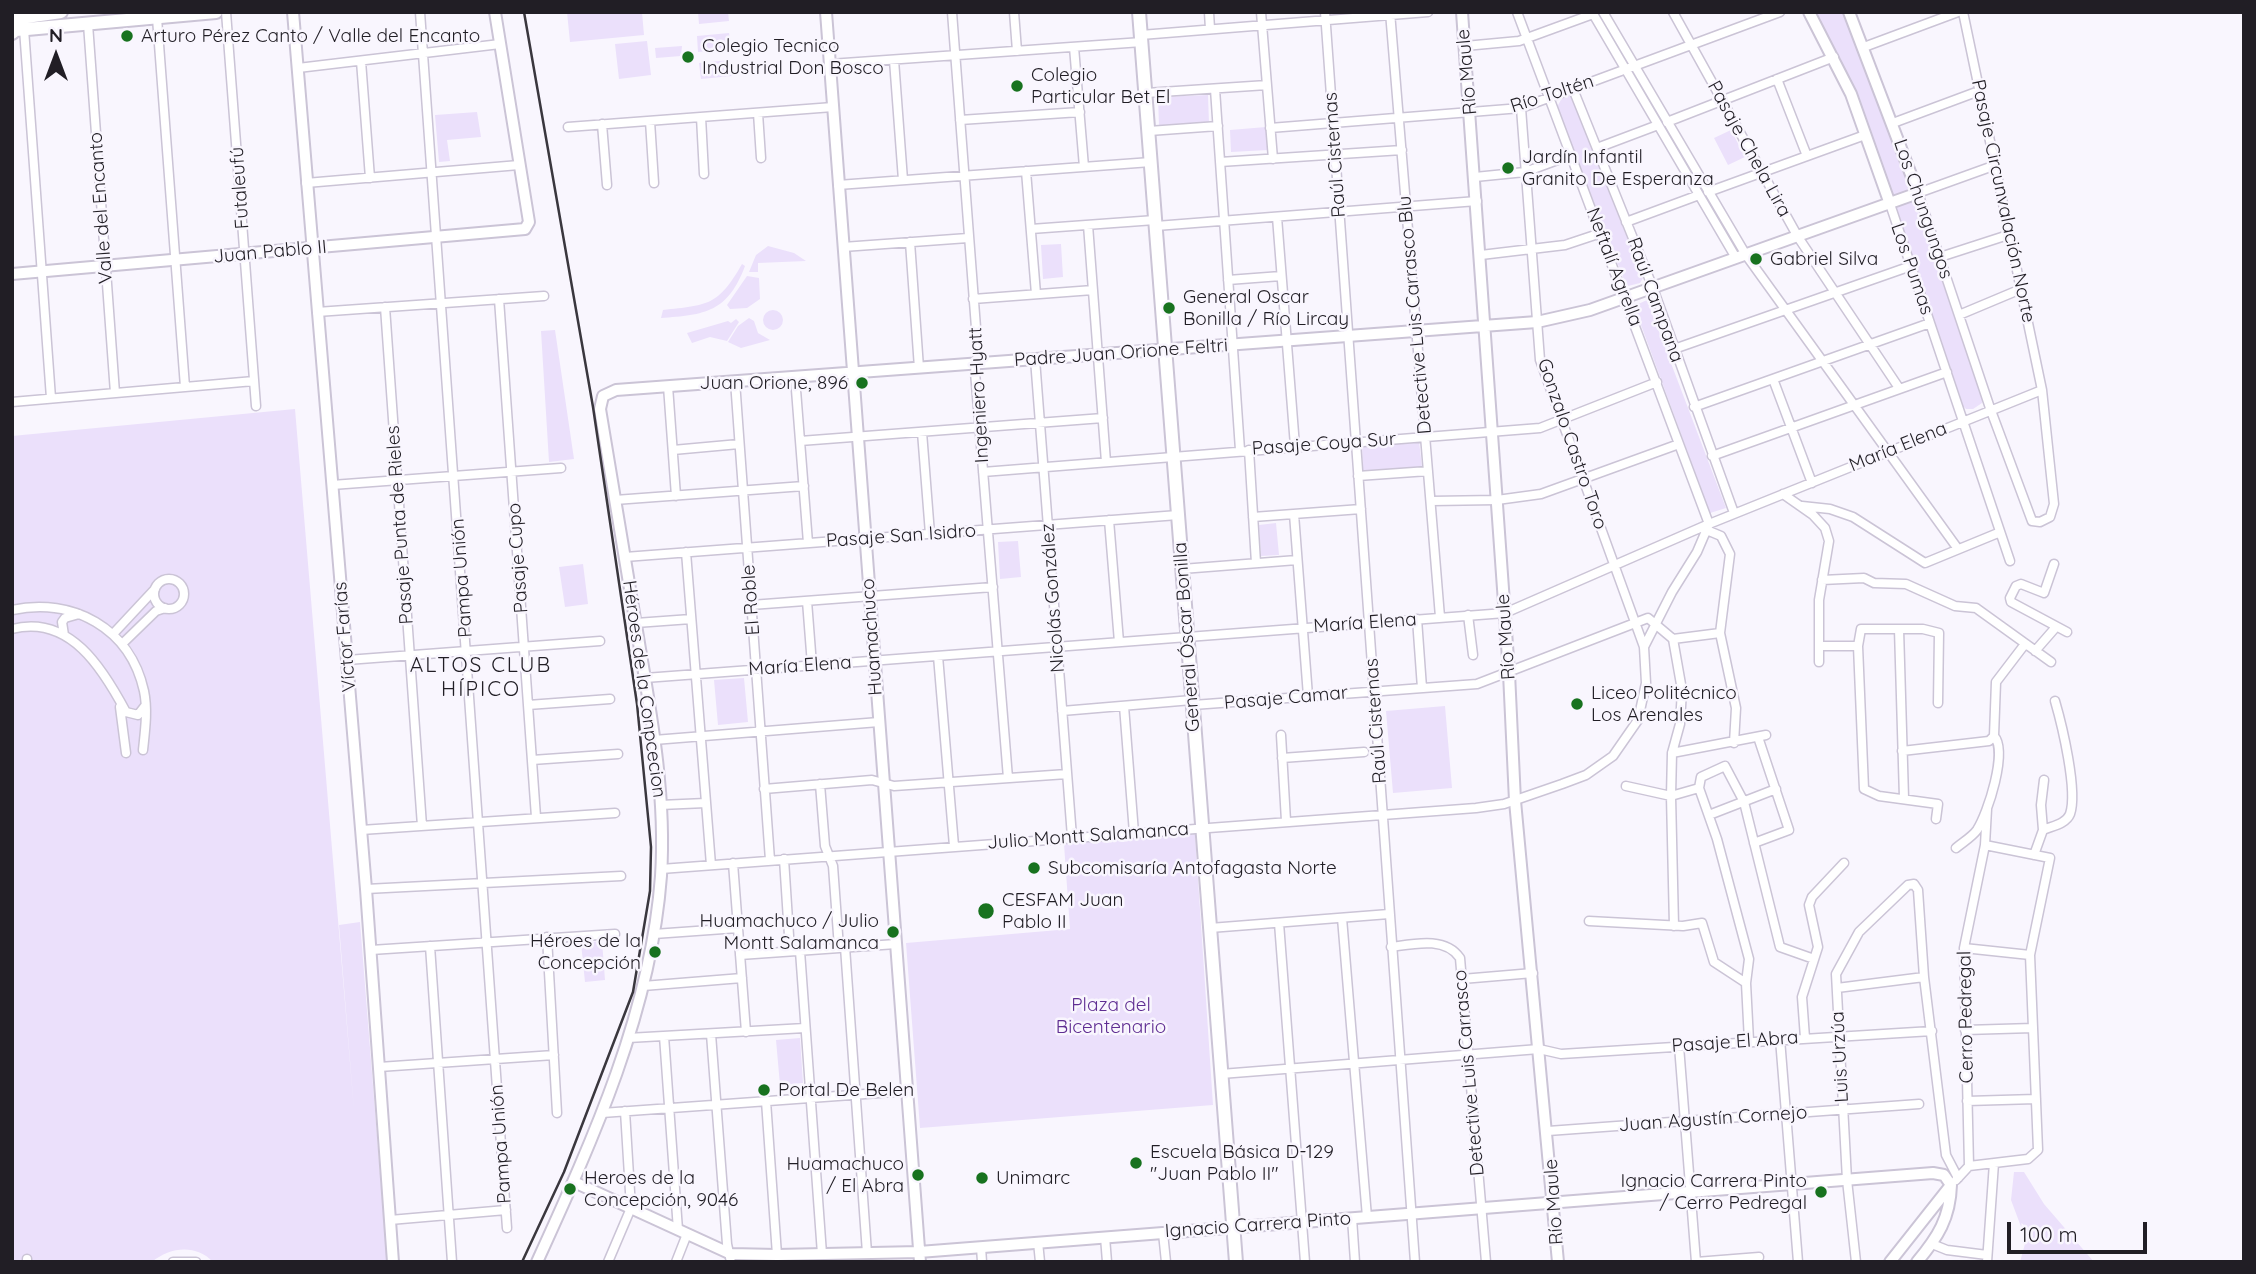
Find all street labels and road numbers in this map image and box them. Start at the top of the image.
street label: Río Maule [1452,28,1482,116]
street label: Río Toltén [1507,70,1597,118]
street label: Pasaje Chela Lira [1702,77,1796,221]
street label: Pasaje Circunvalación Norte [1966,77,2040,325]
street label: Raúl Cisternas [1319,92,1351,218]
street label: Valle del Encanto [84,131,118,285]
street label: Los Chungungos [1888,136,1958,282]
street label: Futaleufú [226,146,254,230]
street label: Detective Luis Carrasco Blu [1393,195,1437,435]
street label: Neftalí Agrella [1581,205,1647,329]
street label: Los Pumas [1886,220,1938,318]
street label: Raúl Campana [1622,234,1688,366]
street label: Juan Pablo II [212,236,328,268]
street label: Ingeniero Hyatt [964,326,994,464]
street label: Padre Juan Orione Feltri [1013,334,1229,372]
street label: Gonzalo Castro Toro [1532,356,1612,532]
street label: María Elena [1846,417,1950,477]
street label: Pasaje Punta de Rieles [382,425,418,625]
street label: Pasaje Coya Sur [1251,428,1397,460]
street label: Pasaje Cupo [503,502,533,614]
street label: Pampa Unión [446,518,478,638]
street label: Pasaje San Isidro [825,519,977,553]
street label: Nicolás González [1036,523,1070,673]
street label: General Óscar Bonilla [1169,541,1205,733]
street label: El Roble [737,564,765,636]
street label: Huamachuco [857,578,887,696]
street label: Héroes de la Conpcecion [617,579,671,799]
street label: Víctor Farías [329,581,361,693]
street label: Río Maule [1492,593,1520,681]
street label: María Elena [1313,608,1417,638]
street label: María Elena [748,651,852,681]
street label: Raúl Cisternas [1360,658,1392,784]
street label: Pasaje Camar [1223,681,1349,715]
street label: Julio Montt Salamanca [986,818,1190,854]
street label: Cerro Pedregal [1953,951,1979,1083]
street label: Detective Luis Carrasco [1449,969,1489,1177]
street label: Luis Urzúa [1826,1011,1854,1103]
street label: Pasaje El Abra [1671,1026,1799,1058]
street label: Pampa Unión [485,1084,517,1204]
street label: Juan Agustín Cornejo [1618,1101,1808,1137]
street label: Río Maule [1540,1158,1568,1246]
street label: Ignacio Carrera Pinto [1164,1207,1352,1243]

